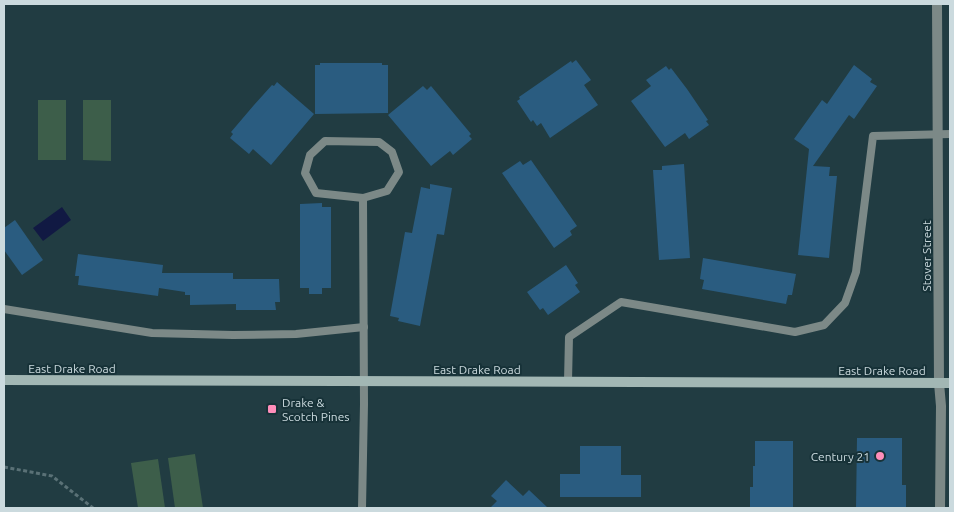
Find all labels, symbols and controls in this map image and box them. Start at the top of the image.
street label: Stover Street [920,220,933,292]
street label: East Drake Road [28,362,116,375]
street label: East Drake Road [433,363,521,376]
street label: East Drake Road [838,364,926,377]
place label: Drake & Scotch Pines [282,396,350,423]
marker: Drake & Scotch Pines [266,403,278,415]
place label: Century 21 [811,450,870,463]
marker: Century 21 [874,450,886,462]

